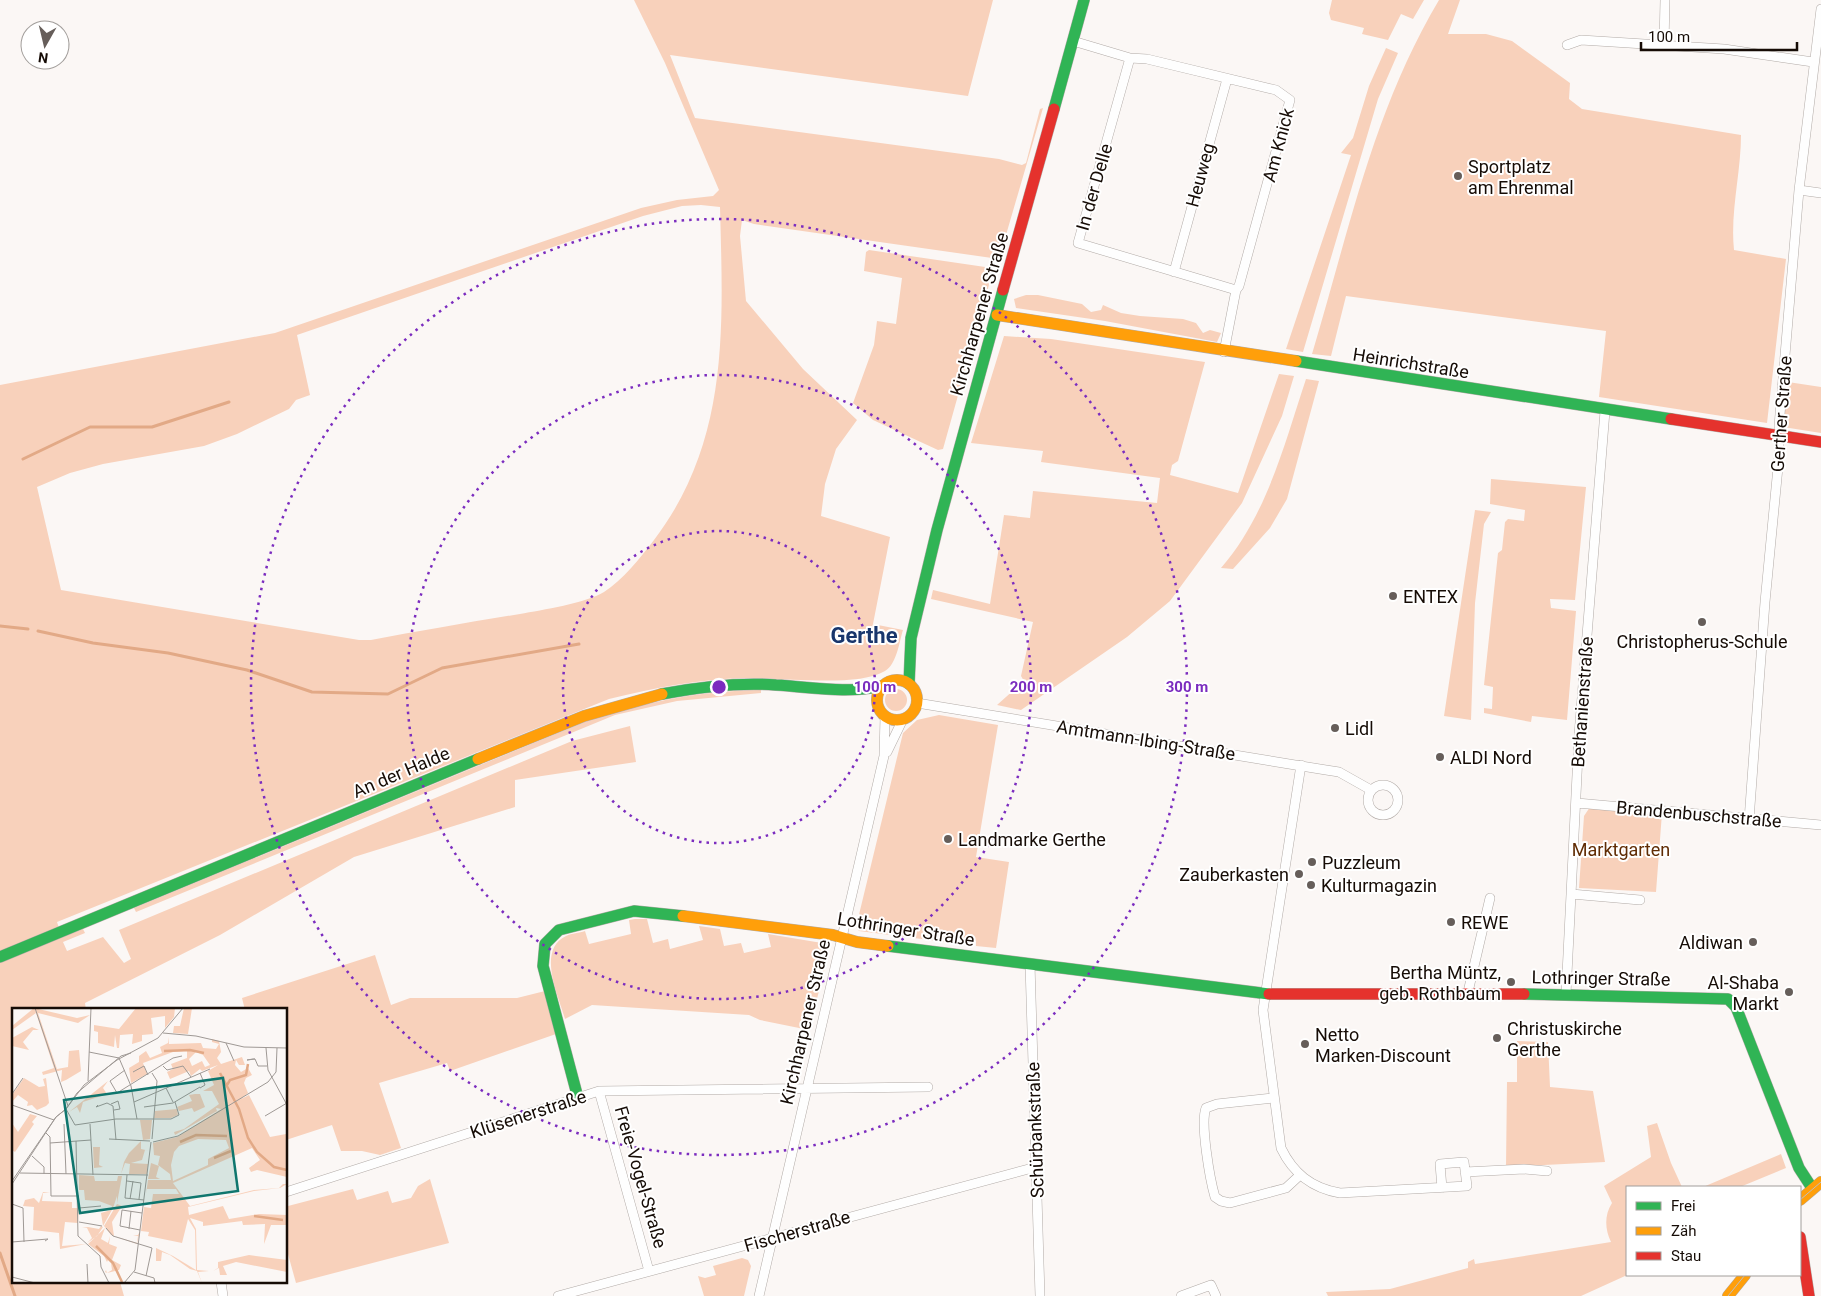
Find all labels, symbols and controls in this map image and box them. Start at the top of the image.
north arrow [20,20,70,70]
scale bar [1641,20,1797,52]
text: 100 m [1648,28,1690,46]
text: N [37,49,49,66]
street label: Am Knick [1258,105,1298,184]
street label: In der Delle [1072,141,1116,233]
street label: Heuweg [1181,141,1219,209]
place label: Sportplatz am Ehrenmal [1468,156,1574,198]
marker: Sportplatz am Ehrenmal [1452,170,1464,182]
street label: Kirchharpener Straße [946,230,1012,398]
street label: Heinrichstraße [1351,343,1471,383]
street label: Gerther Straße [1766,355,1796,473]
place label: ENTEX [1403,586,1458,607]
marker: ENTEX [1387,590,1399,602]
marker: Christopherus-Schule [1696,616,1708,628]
district label: Gerthe [830,623,898,648]
place label: Christopherus-Schule [1616,631,1788,652]
street label: Bethanienstraße [1567,636,1597,768]
centre of rings [710,678,728,696]
text: 100 m [854,678,896,696]
text: 200 m [1010,678,1052,696]
text: 300 m [1166,678,1208,696]
street label: Amtmann-Ibing-Straße [1055,716,1237,764]
place label: Lidl [1345,718,1374,739]
marker: Lidl [1329,722,1341,734]
street label: An der Halde [349,742,453,802]
place label: ALDI Nord [1450,747,1532,768]
marker: ALDI Nord [1434,751,1446,763]
street label: Brandenbuschstraße [1615,796,1783,832]
place label: Landmarke Gerthe [958,829,1106,850]
marker: Landmarke Gerthe [942,833,954,845]
park label: Marktgarten [1572,839,1670,860]
place label: Puzzleum [1322,852,1401,873]
marker: Puzzleum [1306,856,1318,868]
place label: Zauberkasten [1179,864,1289,885]
marker: Zauberkasten [1293,868,1305,880]
place label: Kulturmagazin [1321,875,1437,896]
marker: Kulturmagazin [1305,879,1317,891]
street label: Lothringer Straße [836,908,976,950]
place label: REWE [1461,912,1509,933]
marker: REWE [1445,916,1457,928]
place label: Aldiwan [1679,932,1743,953]
marker: Aldiwan [1747,936,1759,948]
street label: Kirchharpener Straße [776,937,834,1107]
place label: Bertha Müntz, geb. Rothbaum [1379,962,1501,1004]
street label: Lothringer Straße [1531,966,1671,990]
place label: Al-Shaba Markt [1708,972,1779,1014]
marker: Bertha Müntz, geb. Rothbaum [1505,976,1517,988]
marker: Al-Shaba Markt [1783,986,1795,998]
inset map [12,1008,288,1284]
place label: Christuskirche Gerthe [1507,1018,1622,1060]
place label: Netto Marken-Discount [1315,1024,1451,1066]
marker: Christuskirche Gerthe [1491,1032,1503,1044]
marker: Netto Marken-Discount [1299,1038,1311,1050]
street label: Schürbankstraße [1022,1062,1048,1198]
street label: Klüsenerstraße [467,1085,589,1143]
street label: Freie-Vogel-Straße [611,1104,671,1250]
legend [1626,1186,1801,1276]
text: Frei [1671,1197,1696,1215]
street label: Fischerstraße [741,1206,853,1256]
text: Zäh [1671,1222,1696,1240]
text: Stau [1671,1247,1701,1265]

